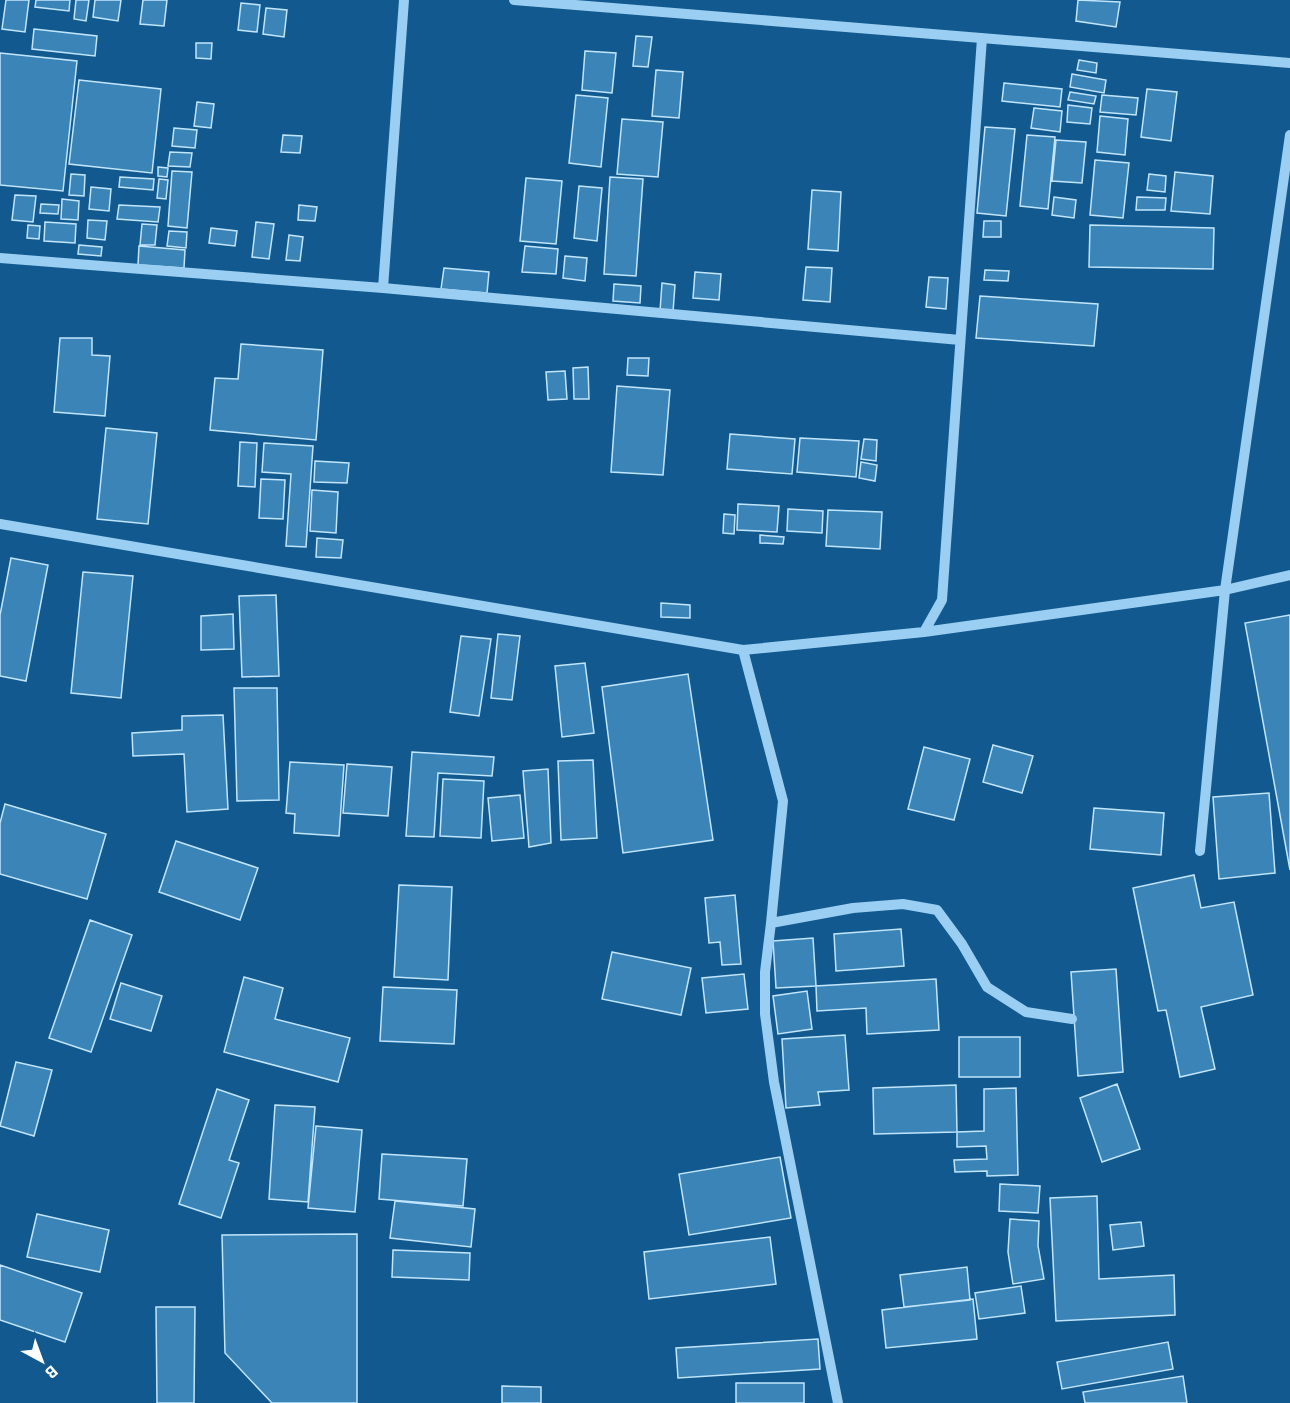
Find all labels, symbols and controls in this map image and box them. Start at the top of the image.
north arrow [12,1331,72,1391]
text: B [42,1362,62,1383]

